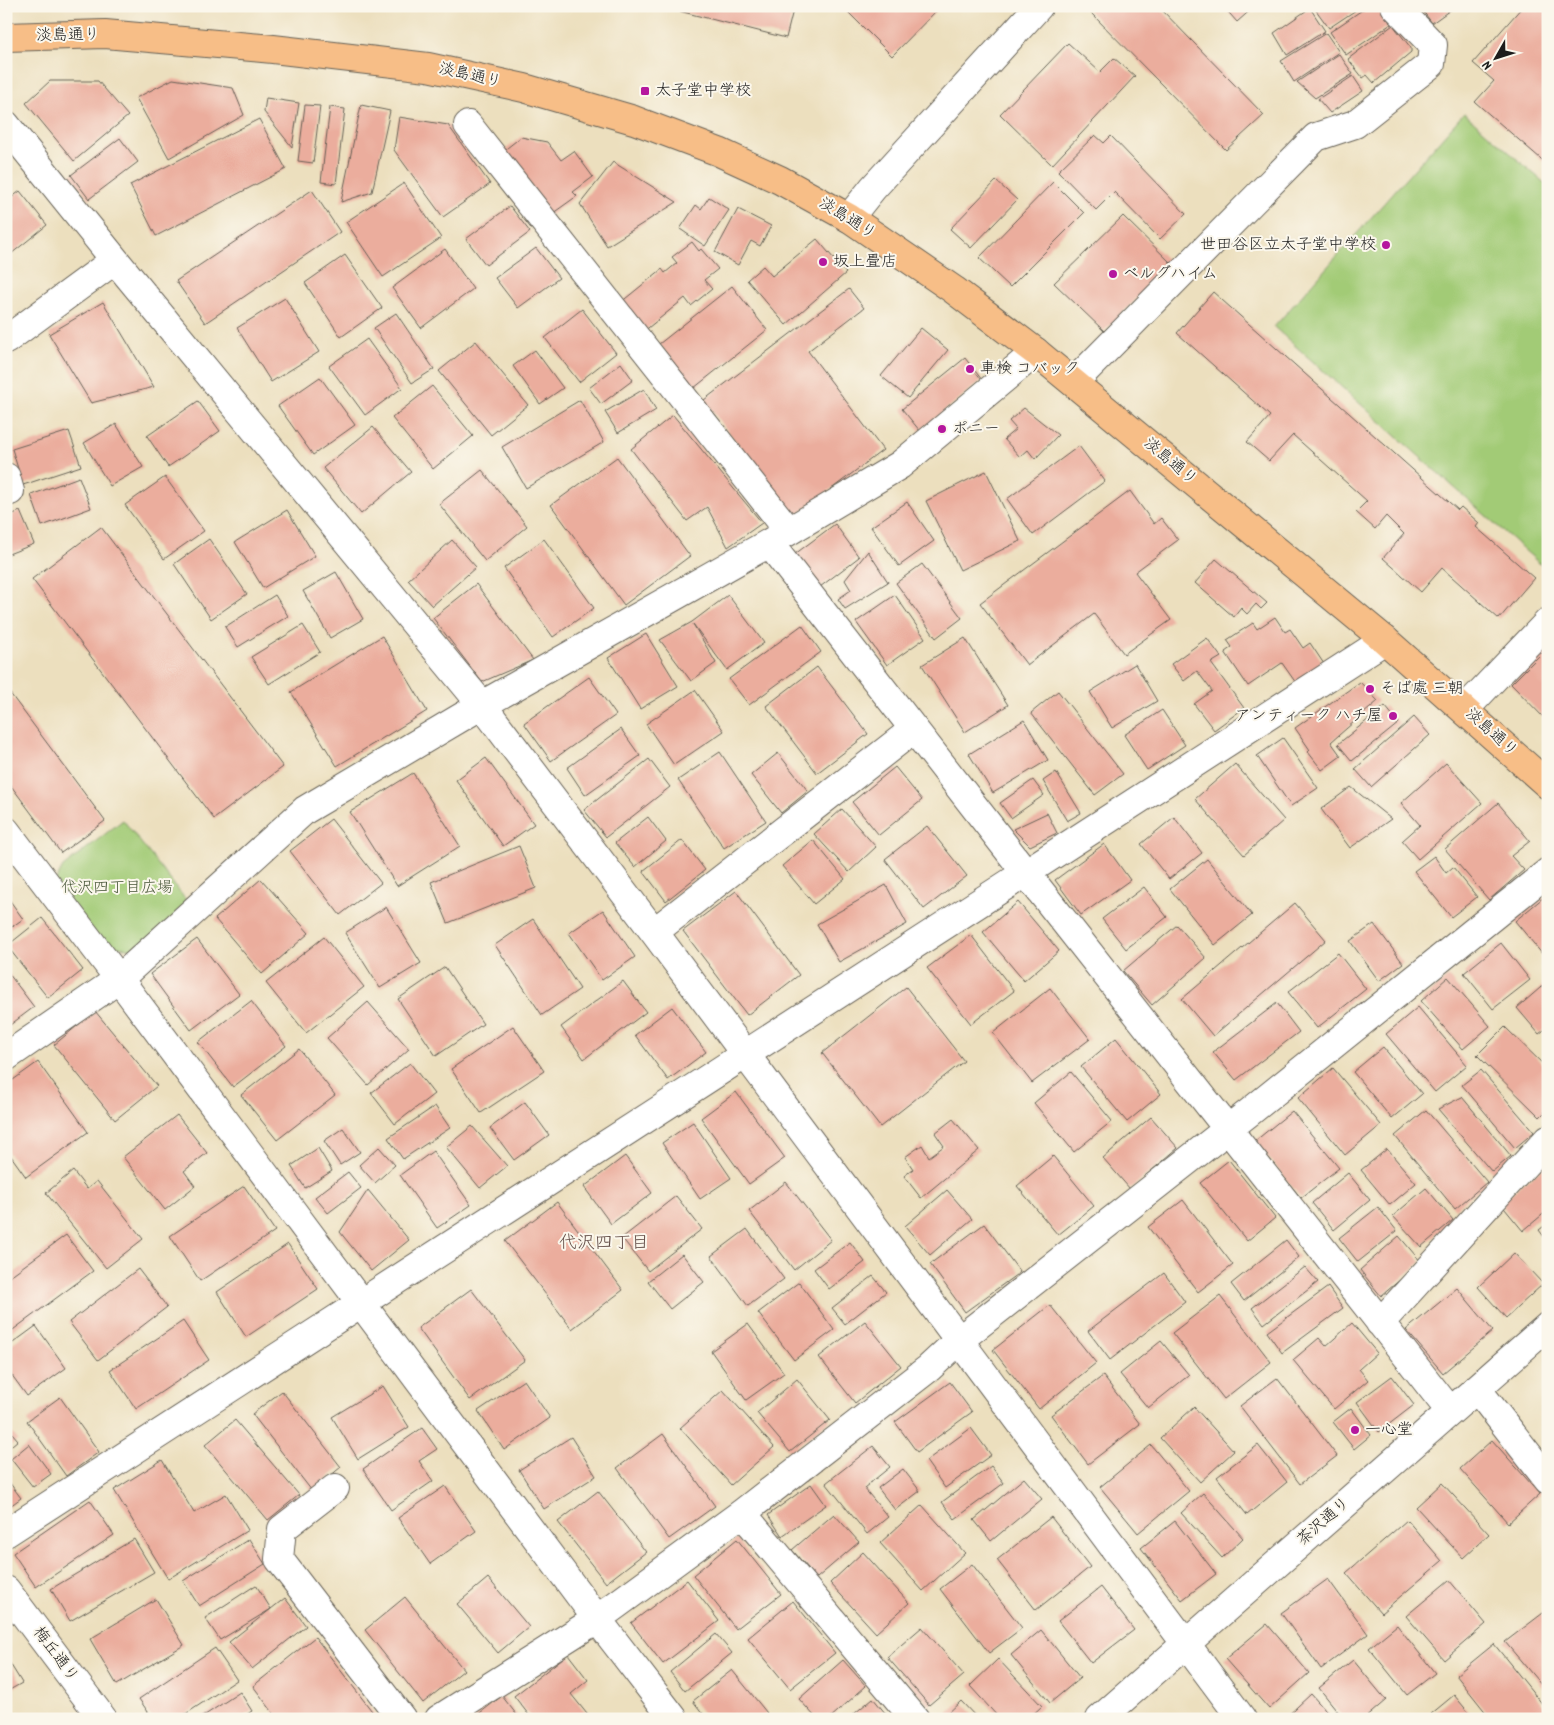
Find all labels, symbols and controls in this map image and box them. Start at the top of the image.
street label: 淡島通り [36,24,100,48]
north arrow [1472,32,1522,82]
text: N [1477,56,1497,74]
street label: 淡島通り [436,58,504,94]
place label: 太子堂中学校 [655,80,751,103]
marker: 太子堂中学校 [639,85,651,97]
street label: 淡島通り [814,192,880,246]
place label: 世田谷区立太子堂中学校 [1200,234,1376,257]
marker: 世田谷区立太子堂中学校 [1380,239,1392,251]
place label: 坂上畳店 [833,251,897,274]
marker: 坂上畳店 [817,256,829,268]
place label: ベルグハイム [1123,263,1218,286]
marker: ベルグハイム [1107,268,1119,280]
place label: 車検 コバック [980,358,1080,381]
marker: 車検 コバック [964,363,976,375]
place label: ポニー [952,418,1000,441]
marker: ポニー [936,423,948,435]
street label: 淡島通り [1138,433,1202,491]
place label: そば處 三朝 [1380,678,1464,701]
marker: そば處 三朝 [1364,683,1376,695]
street label: 淡島通り [1460,703,1522,763]
place label: アンティーク ハチ屋 [1234,705,1383,728]
marker: アンティーク ハチ屋 [1387,710,1399,722]
park label: 代沢四丁目広場 [61,877,173,900]
district label: 代沢四丁目 [559,1232,649,1257]
place label: 一心堂 [1365,1419,1413,1442]
marker: 一心堂 [1349,1424,1361,1436]
street label: 茶沢通り [1292,1492,1356,1552]
street label: 梅丘通り [27,1623,83,1687]

